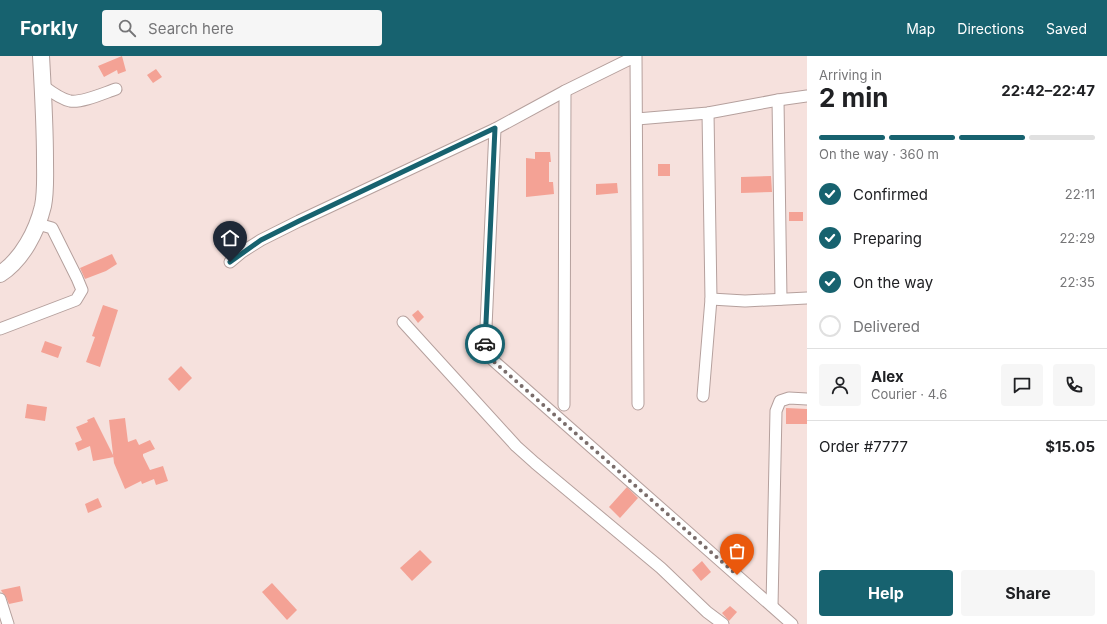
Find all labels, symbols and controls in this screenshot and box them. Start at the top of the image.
search box [102,10,382,46]
text: Forkly [20,17,78,40]
icon: search [116,17,138,39]
text: Search here [148,19,234,38]
text: Map [906,20,935,37]
text: Directions [957,20,1024,37]
text: Saved [1046,20,1087,37]
text: Arriving in [819,67,882,83]
text: 22:42–22:47 [1001,81,1095,100]
text: 2 min [819,82,889,113]
text: On the way · 360 m [819,146,939,162]
icon: check [819,183,841,205]
text: Confirmed [853,185,928,204]
text: 22:11 [1065,186,1095,202]
pin [213,221,247,262]
icon: home [219,227,241,249]
icon: check [819,227,841,249]
text: Preparing [853,229,922,248]
text: 22:29 [1059,230,1095,246]
icon: check [819,271,841,293]
text: On the way [853,273,933,292]
text: 22:35 [1059,274,1095,290]
text: Delivered [853,317,920,336]
courier [465,324,505,364]
icon: car [474,333,496,355]
button: person [819,364,861,406]
button: chat [1001,364,1043,406]
button: phone [1053,364,1095,406]
text: Alex [871,367,904,386]
text: Courier · 4.6 [871,386,947,402]
text: Order #7777 [819,437,908,456]
text: $15.05 [1045,437,1095,456]
pin [720,534,754,575]
icon: bag [726,540,748,562]
button: Help [819,570,953,616]
button: Share [961,570,1095,616]

